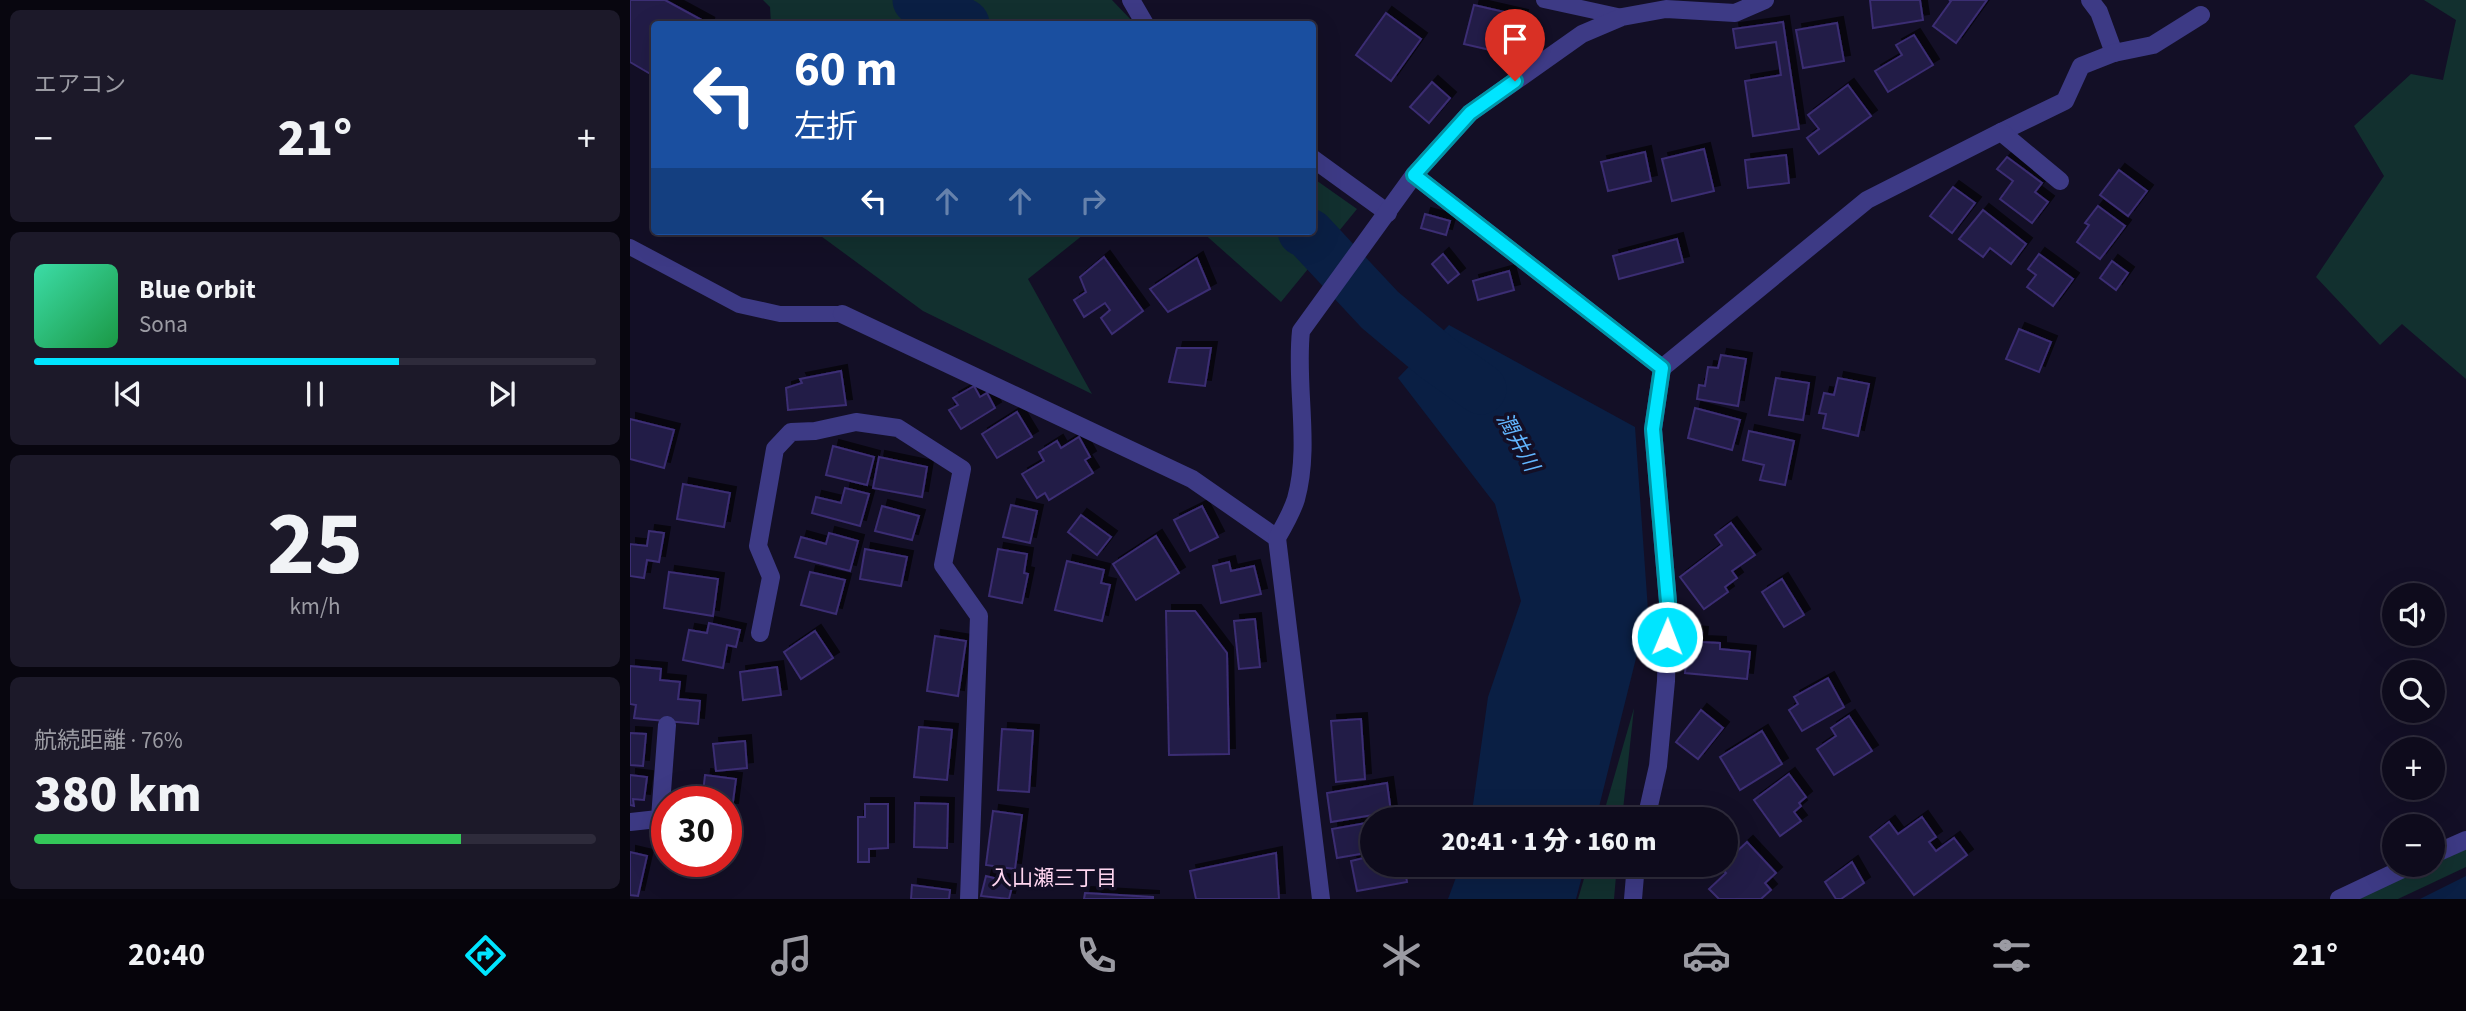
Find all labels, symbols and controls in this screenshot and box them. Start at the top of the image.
pin [1485,9,1545,81]
icon: arrive [1496,20,1534,58]
text: 60 m [794,35,898,105]
icon: left [679,49,770,140]
text: エアコン [34,68,126,101]
text: 21° [278,102,352,176]
text: 左折 [794,104,858,150]
text: − [34,112,53,166]
text: + [577,112,596,166]
icon: left [855,182,893,220]
icon: ahead [928,182,966,220]
icon: ahead [1001,182,1039,220]
icon: right [1074,182,1112,220]
text: Blue Orbit [139,271,256,308]
text: Sona [139,308,188,341]
icon: previous [109,375,147,413]
icon: pause [296,375,334,413]
icon: next [483,375,521,413]
water label: 潤井川 [1490,407,1547,479]
text: 25 [267,480,363,609]
map controls [2382,583,2445,877]
button: sound [2382,583,2445,646]
text: km/h [289,590,341,623]
position arrow [1630,600,1704,674]
button: search [2382,660,2445,723]
text: 航続距離 · 76% [34,724,183,757]
button: + [2382,737,2445,800]
text: 380 km [34,758,202,832]
speed limit sign: 30 [651,786,742,877]
button: − [2382,814,2445,877]
text: 20:41 · 1 分 · 160 m [1442,823,1656,860]
district label: 入山瀬三丁目 [991,863,1117,893]
icon: directions [461,931,510,980]
icon: music [767,931,816,980]
icon: phone [1072,931,1121,980]
icon: climate [1377,931,1426,980]
icon: car [1682,931,1731,980]
icon: filters [1987,931,2036,980]
text: 20:40 [128,932,205,978]
text: 21° [2292,932,2338,978]

